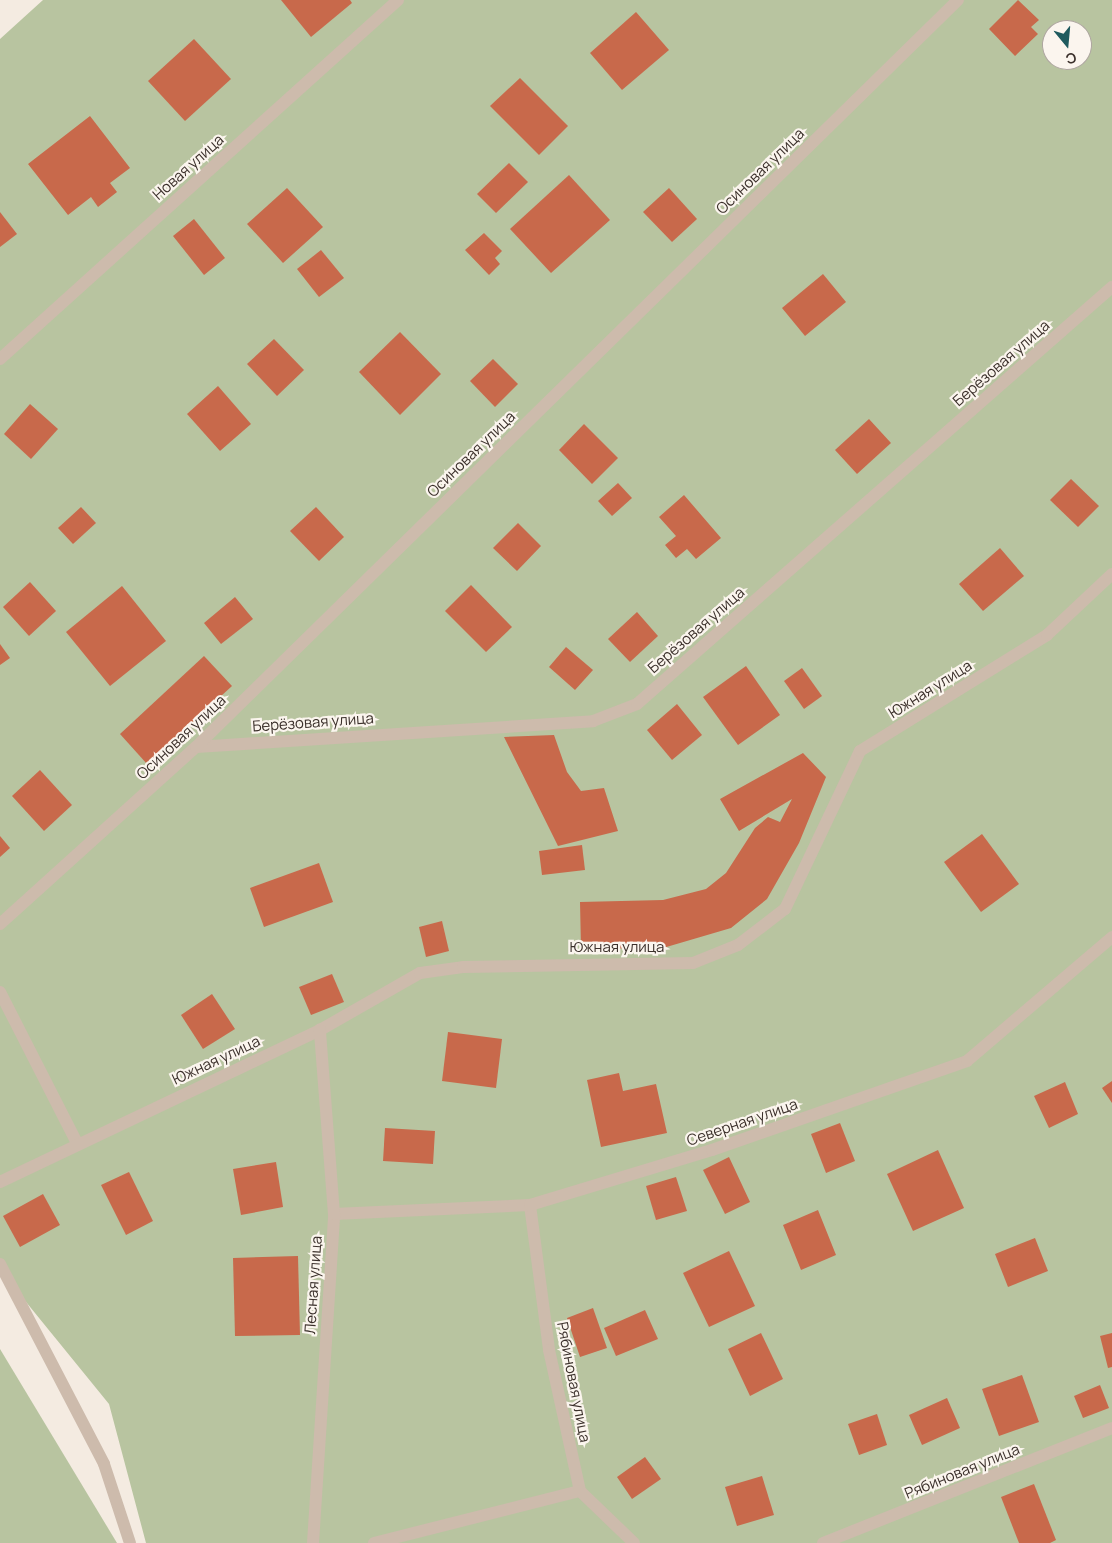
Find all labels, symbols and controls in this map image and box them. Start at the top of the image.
north arrow [1042,20,1092,70]
text: С [1064,48,1079,69]
street label: Осиновая улица [712,124,808,218]
street label: Новая улица [149,130,227,204]
street label: Берёзовая улица [949,316,1053,410]
street label: Осиновая улица [423,407,519,501]
street label: Берёзовая улица [644,583,748,677]
street label: Южная улица [885,656,975,722]
street label: Осиновая улица [133,691,229,783]
street label: Берёзовая улица [252,709,374,735]
street label: Южная улица [570,938,664,956]
street label: Южная улица [169,1032,263,1088]
street label: Северная улица [684,1095,800,1149]
street label: Лесная улица [301,1235,325,1335]
street label: Рябиновая улица [553,1320,595,1444]
street label: Рябиновая улица [902,1440,1022,1502]

